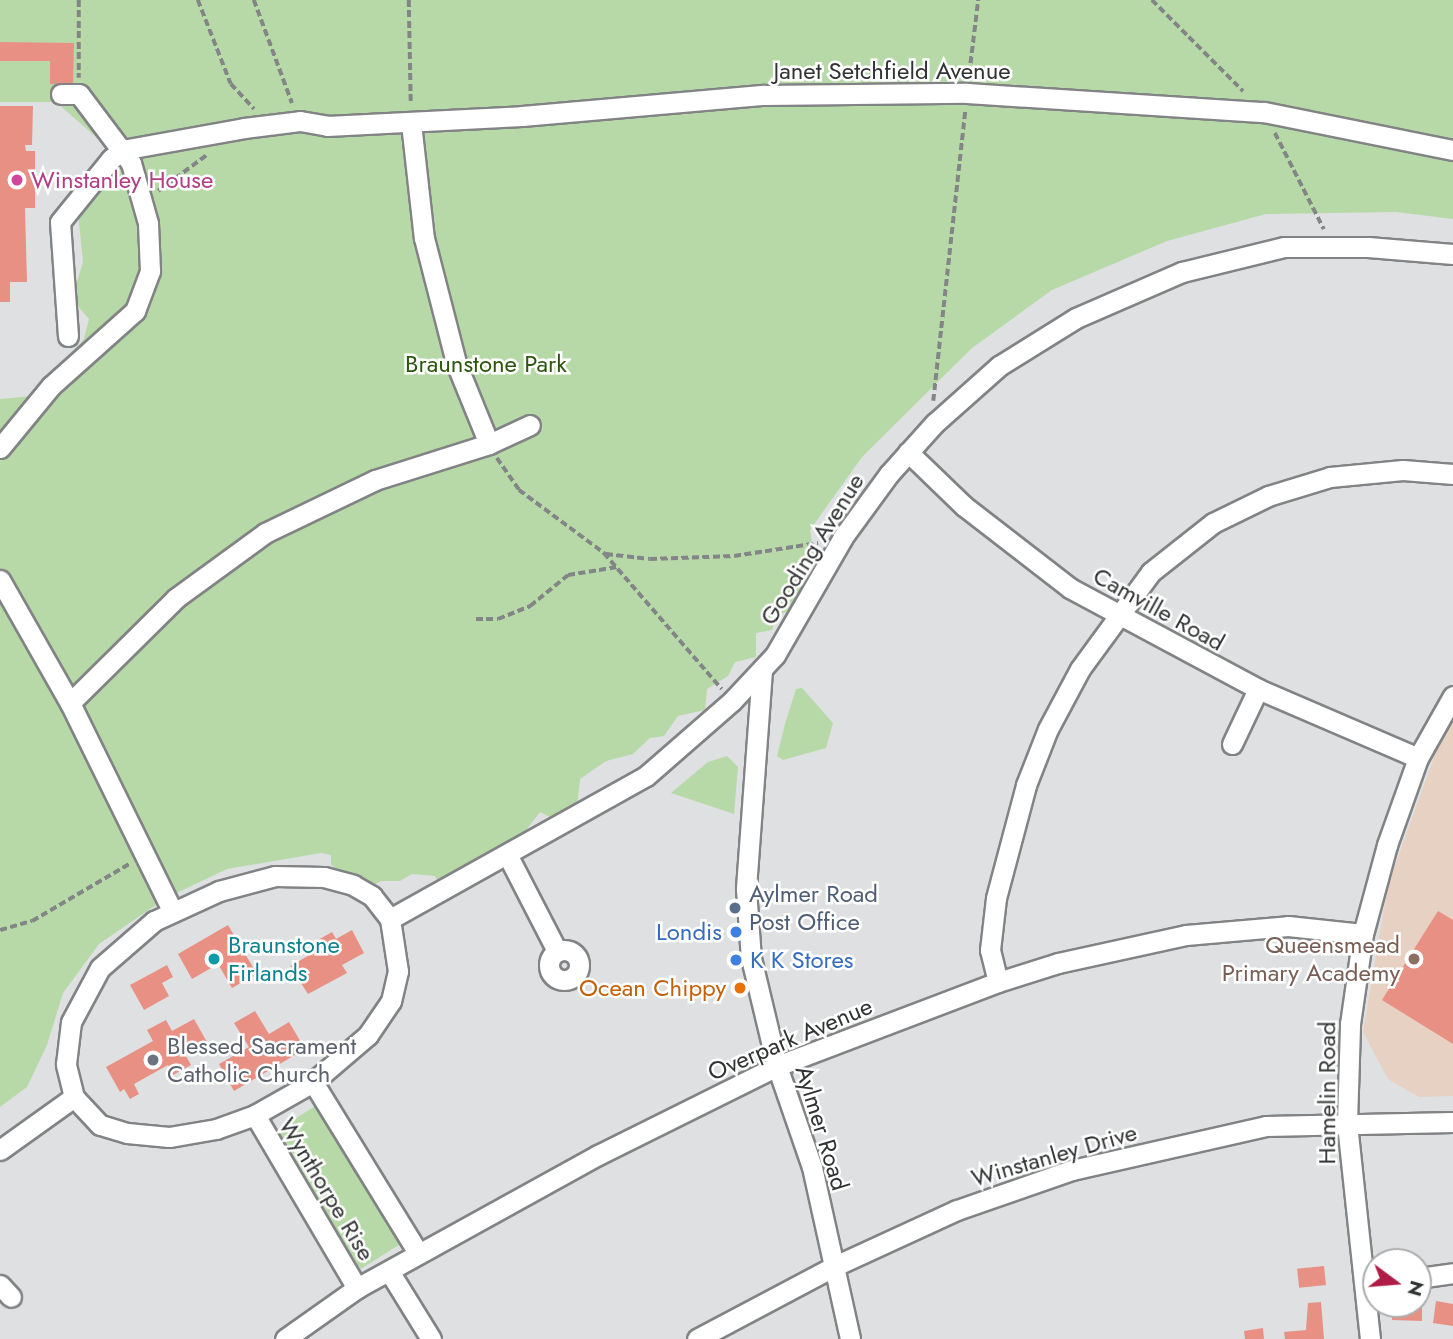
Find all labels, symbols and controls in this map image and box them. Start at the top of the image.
street label: Janet Setchfield Avenue [773,57,1011,85]
place label: Winstanley House [31,166,213,194]
marker: Winstanley House [9,172,25,188]
park label: Braunstone Park [405,350,567,378]
street label: Gooding Avenue [754,468,870,630]
street label: Camville Road [1088,561,1230,657]
place label: Aylmer Road Post Office [749,880,878,936]
marker: Aylmer Road Post Office [727,900,743,916]
place label: Londis [656,918,722,946]
marker: Londis [728,924,744,940]
place label: Braunstone Firlands [228,931,340,987]
place label: Queensmead Primary Academy [1222,931,1400,987]
place label: K K Stores [750,946,853,974]
marker: Braunstone Firlands [206,951,222,967]
marker: Queensmead Primary Academy [1406,951,1422,967]
marker: K K Stores [728,952,744,968]
place label: Ocean Chippy [579,974,726,1002]
marker: Ocean Chippy [732,980,748,996]
street label: Overpark Avenue [703,991,877,1087]
street label: Hamelin Road [1313,1021,1341,1165]
place label: Blessed Sacrament Catholic Church [167,1032,356,1088]
marker: Blessed Sacrament Catholic Church [145,1052,161,1068]
street label: Aylmer Road [789,1062,855,1194]
street label: Wynthorpe Rise [273,1112,381,1266]
street label: Winstanley Drive [968,1118,1140,1192]
north arrow [1362,1248,1432,1318]
text: N [1401,1277,1431,1299]

